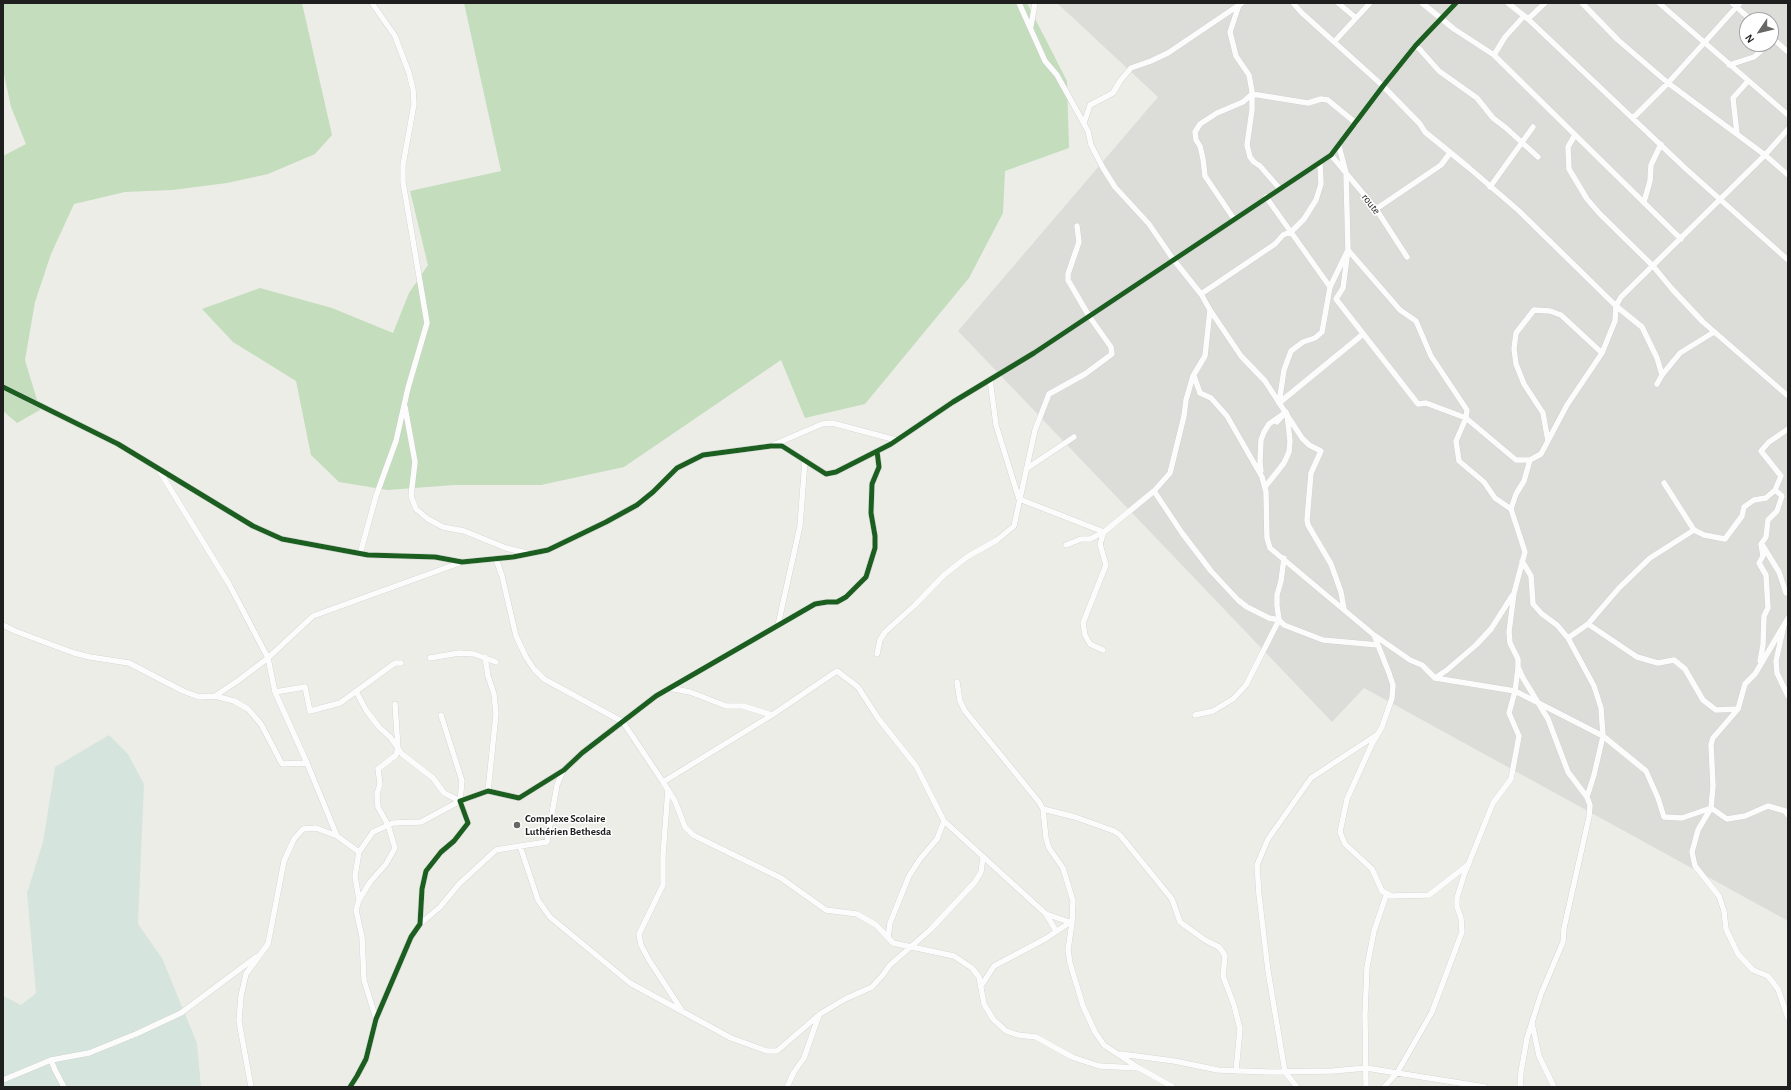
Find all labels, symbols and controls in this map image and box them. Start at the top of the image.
north arrow [1739,12,1779,52]
text: N [1743,32,1756,45]
street label: route [1359,191,1383,217]
place label: Complexe Scolaire Luthérien Bethesda [525,812,611,838]
marker: Complexe Scolaire Luthérien Bethesda [512,820,522,830]

